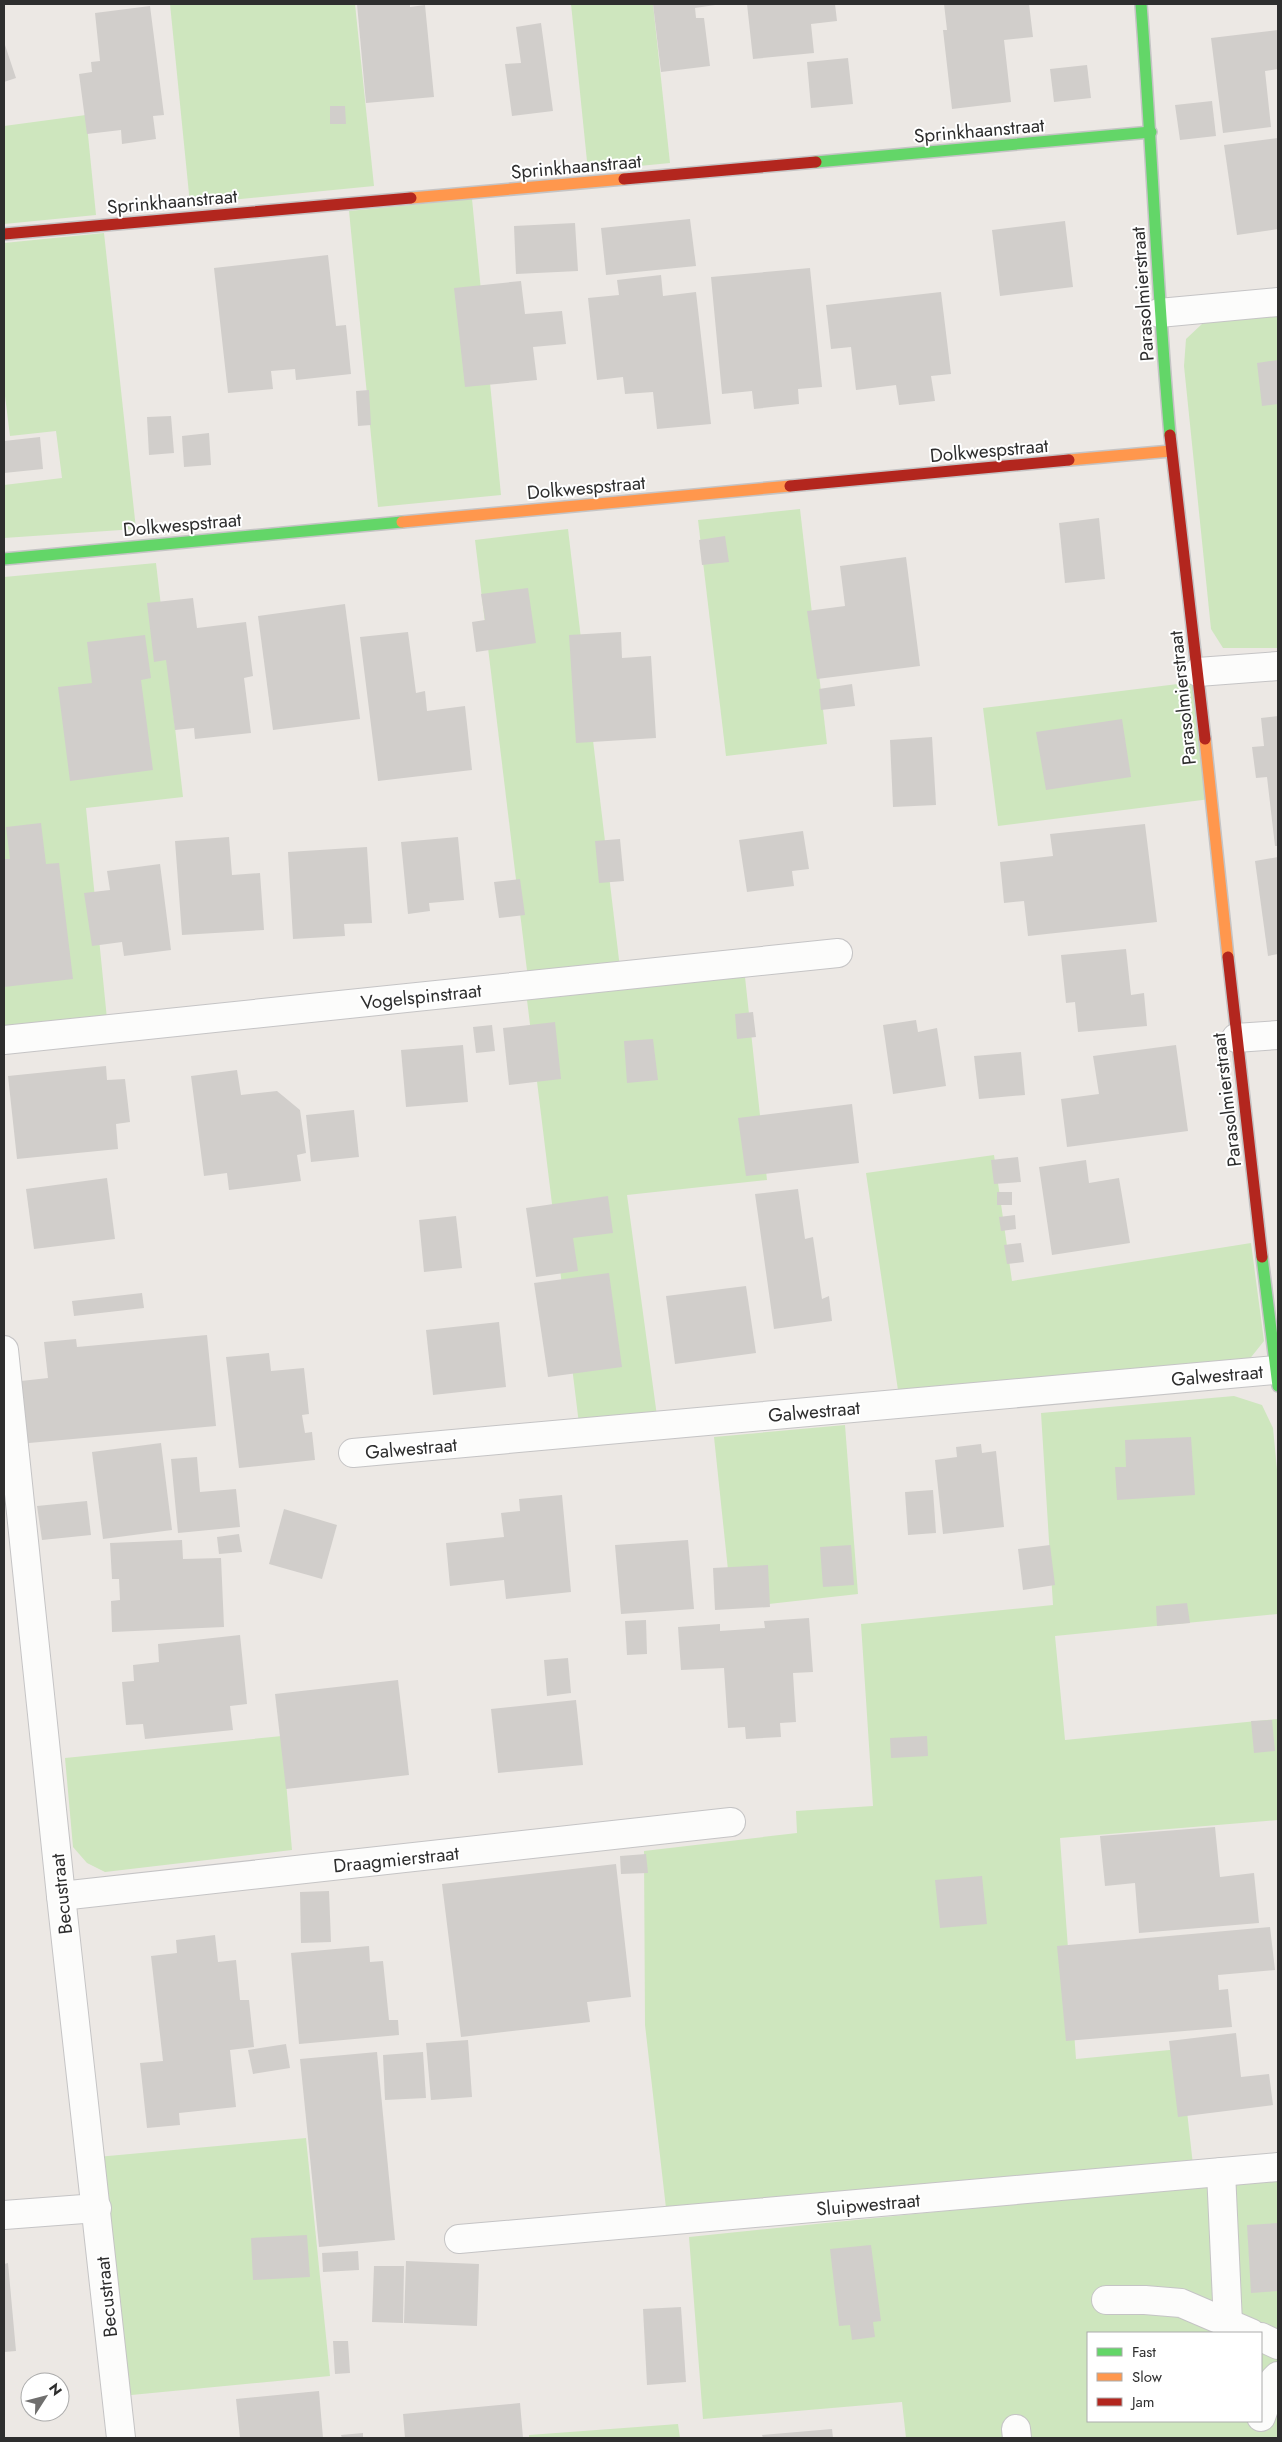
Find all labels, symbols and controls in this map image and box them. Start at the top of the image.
street label: Sprinkhaanstraat [913,111,1046,150]
street label: Sprinkhaanstraat [510,147,643,186]
street label: Sprinkhaanstraat [106,182,239,221]
street label: Parasolmierstraat [1124,225,1161,362]
street label: Dolkwespstraat [929,432,1050,469]
street label: Dolkwespstraat [526,469,647,506]
street label: Dolkwespstraat [122,506,243,543]
street label: Parasolmierstraat [1162,629,1203,766]
street label: Vogelspinstraat [359,977,483,1016]
street label: Parasolmierstraat [1205,1031,1248,1168]
street label: Galwestraat [1170,1358,1265,1393]
street label: Galwestraat [767,1394,862,1429]
street label: Galwestraat [364,1431,459,1466]
street label: Draagmierstraat [332,1839,461,1880]
street label: Becustraat [44,1852,79,1936]
street label: Sluipwestraat [815,2186,922,2222]
street label: Becustraat [89,2255,124,2339]
legend [1087,2332,1262,2422]
text: Fast [1132,2341,1156,2363]
text: Slow [1132,2366,1163,2388]
north arrow [20,2372,70,2422]
text: N [44,2379,67,2400]
text: Jam [1130,2391,1155,2413]

